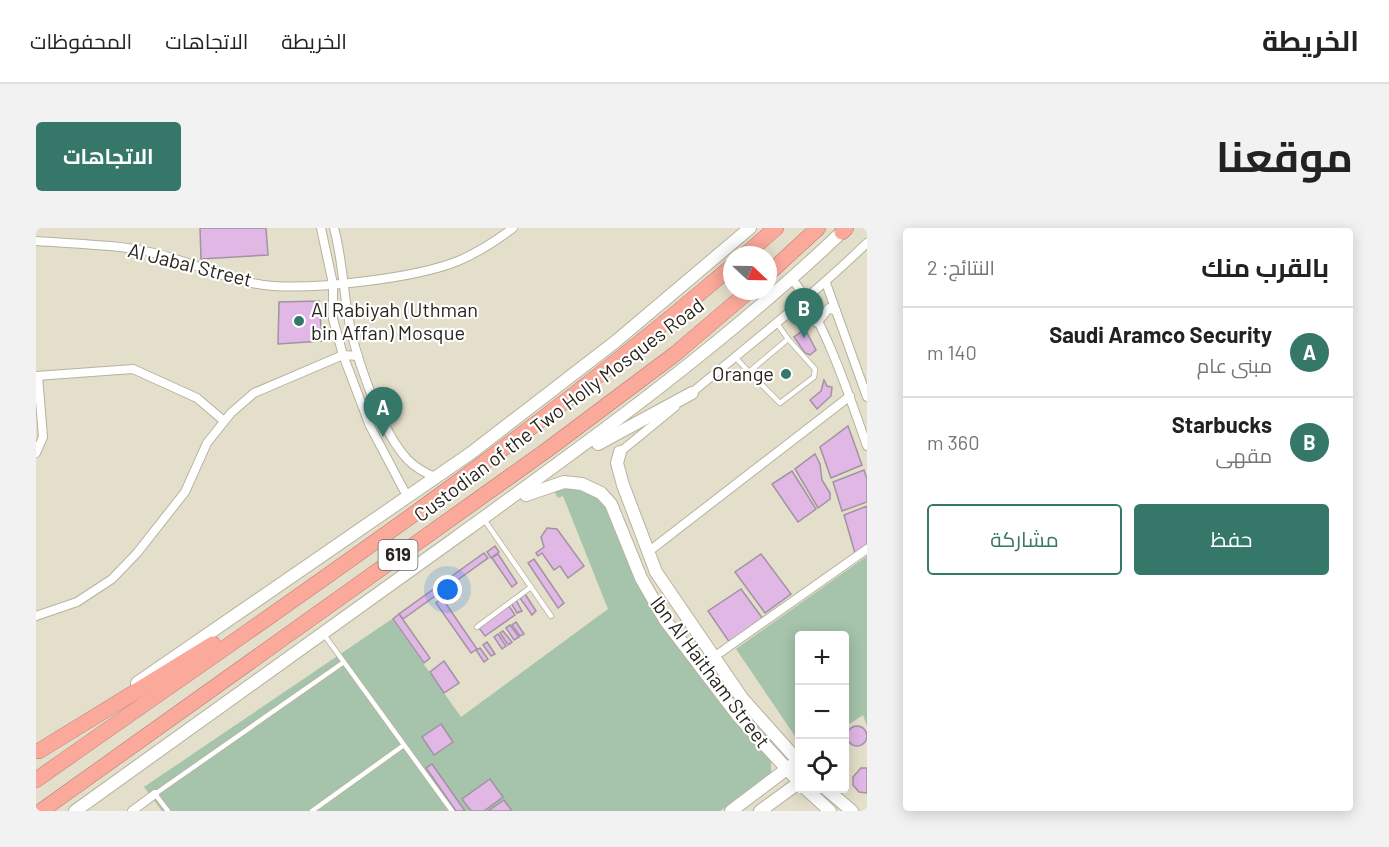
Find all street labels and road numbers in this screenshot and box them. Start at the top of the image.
street label: Al Jabal Street [126,237,255,291]
street label: Custodian of the Two Holly Mosques Road [409,292,708,526]
road number: 619 [378,540,418,570]
street label: Ibn Al Haitham Street [646,591,776,752]

